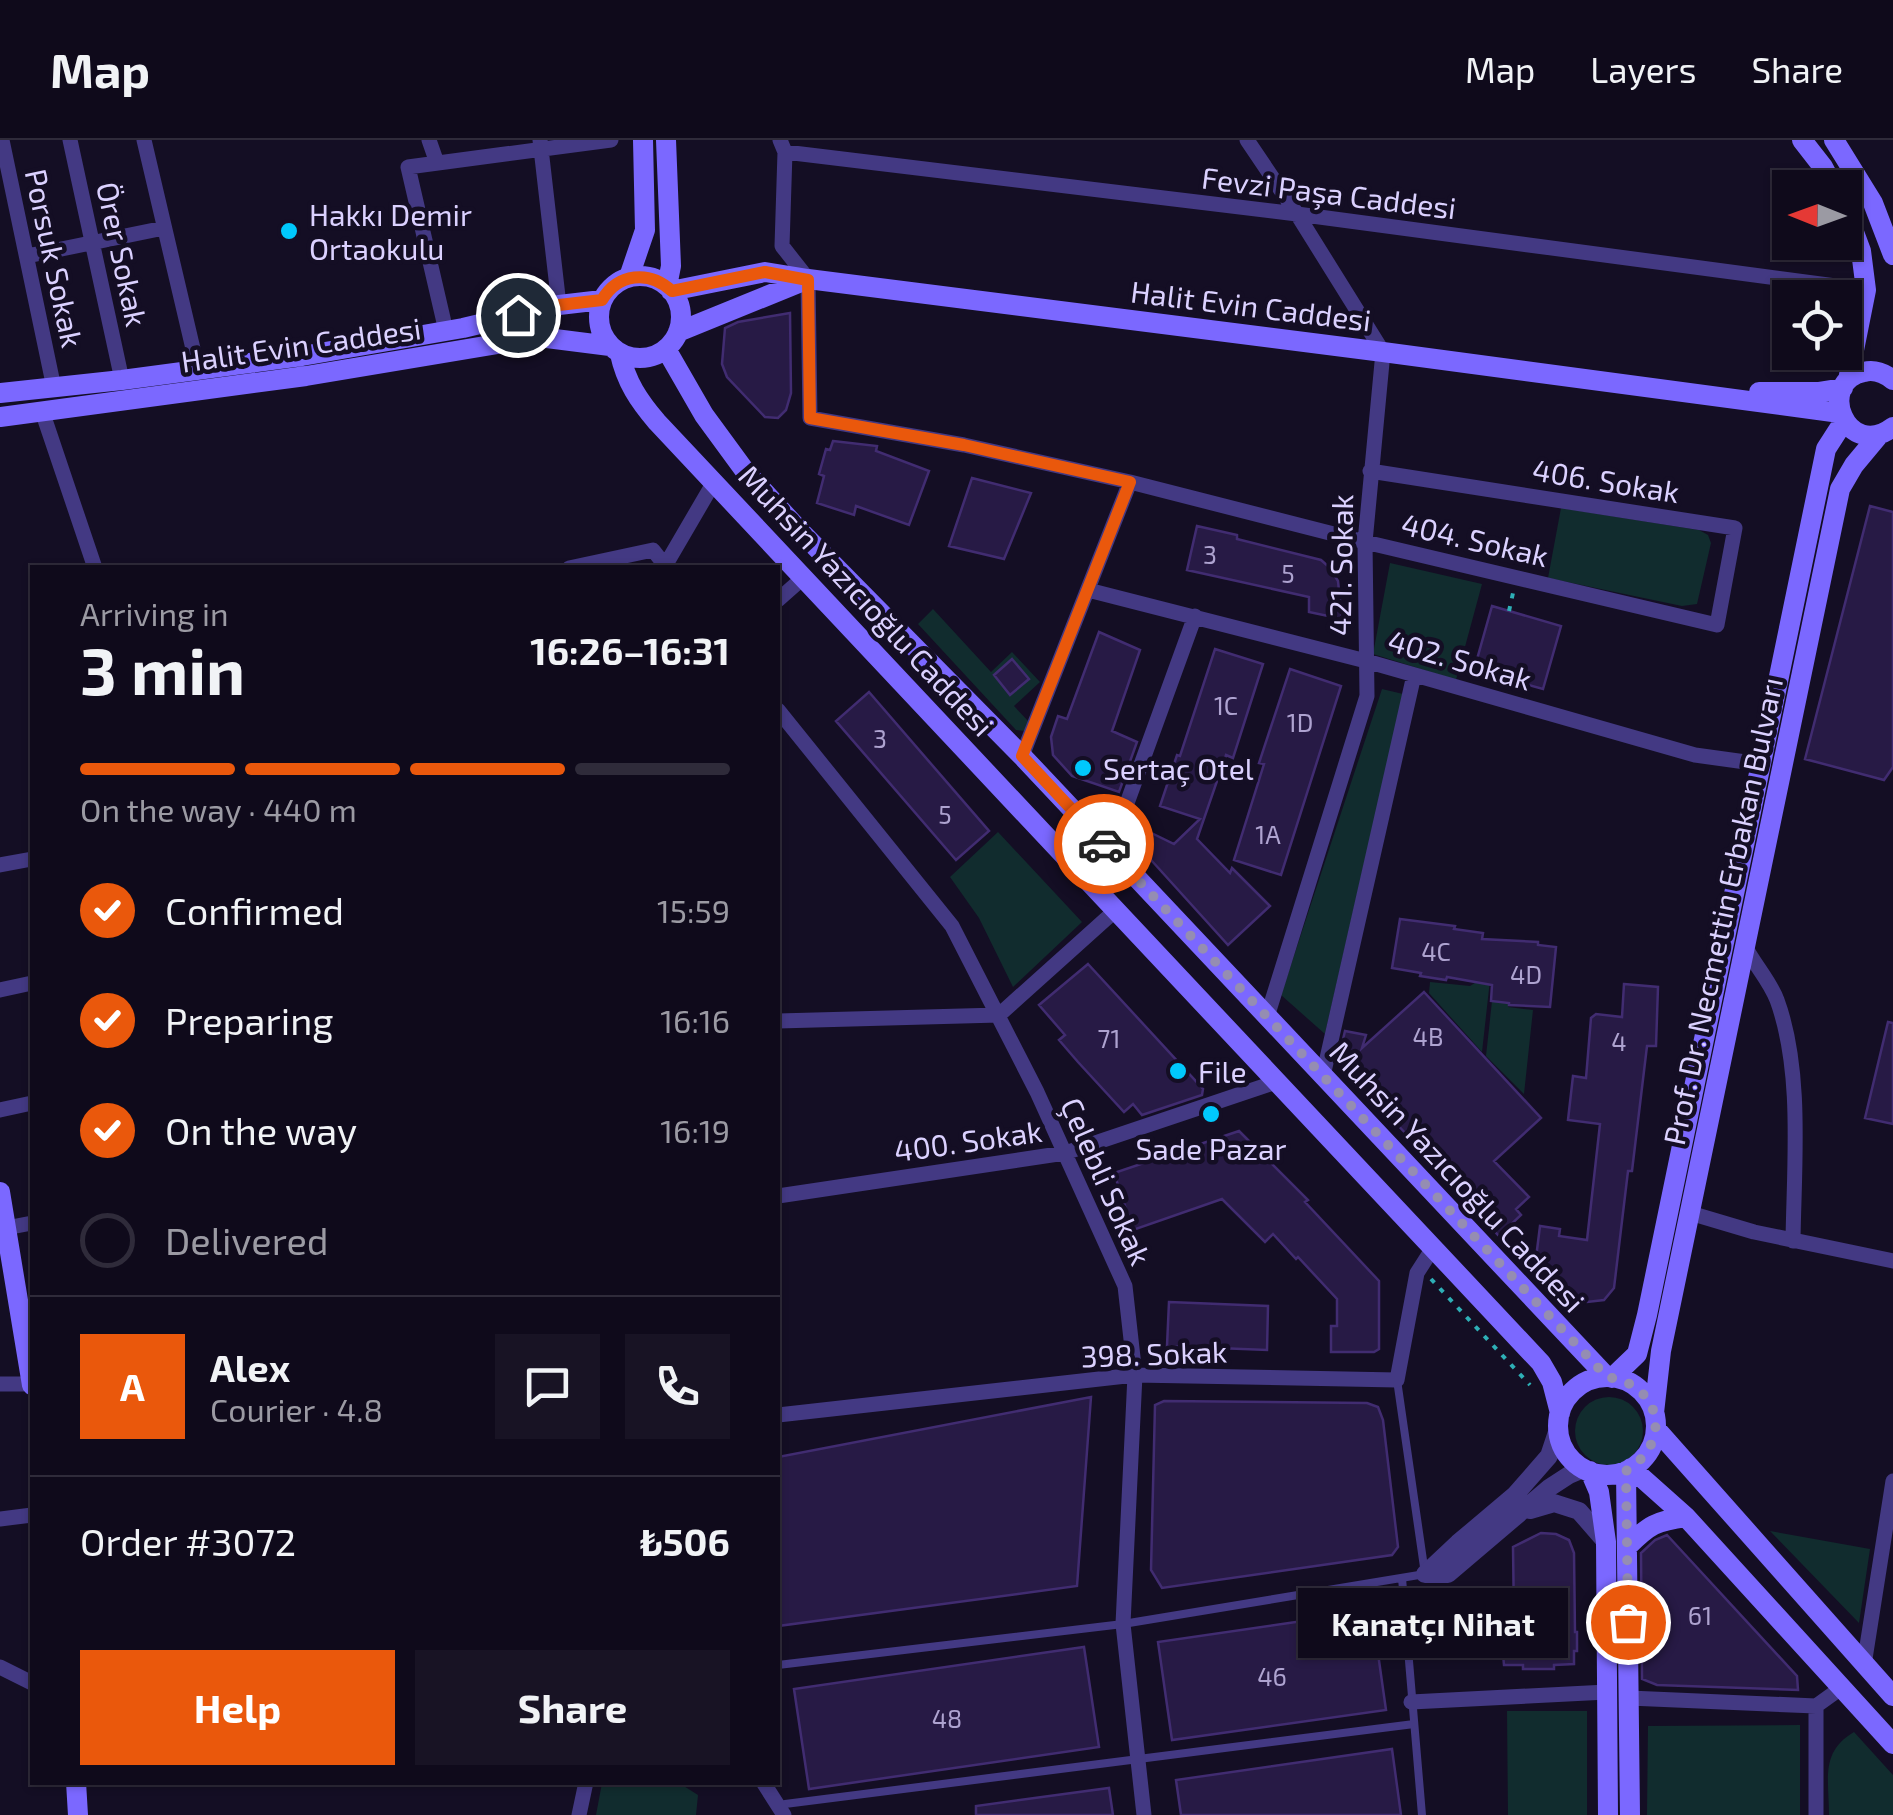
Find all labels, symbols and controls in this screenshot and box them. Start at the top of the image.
text: Map [50,40,150,98]
text: Map [1465,48,1535,90]
text: Layers [1590,48,1696,90]
text: Share [1751,48,1843,90]
street label: Fevzi Paşa Caddesi [1200,159,1458,226]
street label: Porsuk Sokak [19,165,91,351]
north arrow [1772,170,1862,260]
map controls [1772,170,1862,370]
street label: Örer Sokak [90,178,156,330]
place label: Hakkı Demir Ortaokulu [309,196,472,266]
marker: Hakkı Demir Ortaokulu [278,220,300,242]
street label: Halit Evin Caddesi [1129,272,1373,338]
pin [476,273,561,358]
button: locate [1772,280,1862,370]
icon: home [491,288,546,343]
street label: Halit Evin Caddesi [179,309,423,379]
street label: 406. Sokak [1530,451,1682,509]
street label: Muhsin Yazıcıoğlu Caddesi [732,457,1002,743]
street label: 421. Sokak [1321,494,1359,636]
street label: 404. Sokak [1398,505,1552,573]
house number: 3 [1203,539,1217,569]
house number: 5 [1281,558,1295,588]
text: Arriving in [80,594,229,632]
street label: 402. Sokak [1384,621,1536,697]
text: 16:26–16:31 [530,627,730,673]
text: 3 min [80,630,245,708]
street label: Prof. Dr. Necmettin Erbakan Bulvarı [1655,674,1789,1148]
house number: 1C [1214,690,1238,720]
house number: 1D [1287,707,1313,737]
house number: 3 [873,723,887,753]
place label: Sertaç Otel [1103,750,1254,787]
marker: Sertaç Otel [1072,757,1094,779]
text: On the way · 440 m [80,790,357,828]
courier [1054,794,1154,894]
house number: 5 [938,799,952,829]
icon: car [1077,817,1132,872]
house number: 1A [1255,819,1281,849]
icon: check [80,883,135,938]
text: Confirmed [165,887,344,933]
text: 15:59 [657,891,730,929]
house number: 4C [1421,936,1451,966]
house number: 4D [1510,959,1542,989]
icon: check [80,993,135,1048]
text: Preparing [165,997,333,1043]
text: 16:16 [660,1001,730,1039]
house number: 4B [1413,1021,1443,1051]
house number: 71 [1098,1023,1120,1053]
house number: 4 [1611,1026,1627,1056]
street label: Muhsin Yazıcıoğlu Caddesi [1323,1033,1593,1319]
place label: File [1198,1053,1247,1089]
marker: File [1167,1060,1189,1082]
street label: Çelebli Sokak [1053,1092,1160,1271]
icon: check [80,1103,135,1158]
marker: Sade Pazar [1200,1103,1222,1125]
text: On the way [165,1107,357,1153]
text: 16:19 [660,1111,730,1149]
street label: 400. Sokak [892,1112,1044,1168]
place label: Sade Pazar [1135,1130,1287,1166]
text: Delivered [165,1217,329,1263]
street label: 398. Sokak [1080,1332,1228,1374]
button: chat [495,1334,600,1439]
button: phone [625,1334,730,1439]
text: Alex [210,1344,290,1390]
text: A [120,1363,145,1409]
text: Courier · 4.8 [210,1390,383,1428]
text: Order #3072 [80,1518,296,1564]
text: ₺506 [640,1518,730,1564]
pin [1586,1580,1671,1665]
callout: Kanatçı Nihat [1298,1587,1568,1657]
icon: bag [1601,1595,1656,1650]
house number: 61 [1688,1600,1712,1630]
text: Kanatçı Nihat [1331,1604,1535,1642]
button: Help [80,1650,395,1765]
button: Share [415,1650,730,1765]
house number: 46 [1257,1661,1287,1691]
house number: 48 [932,1703,962,1733]

